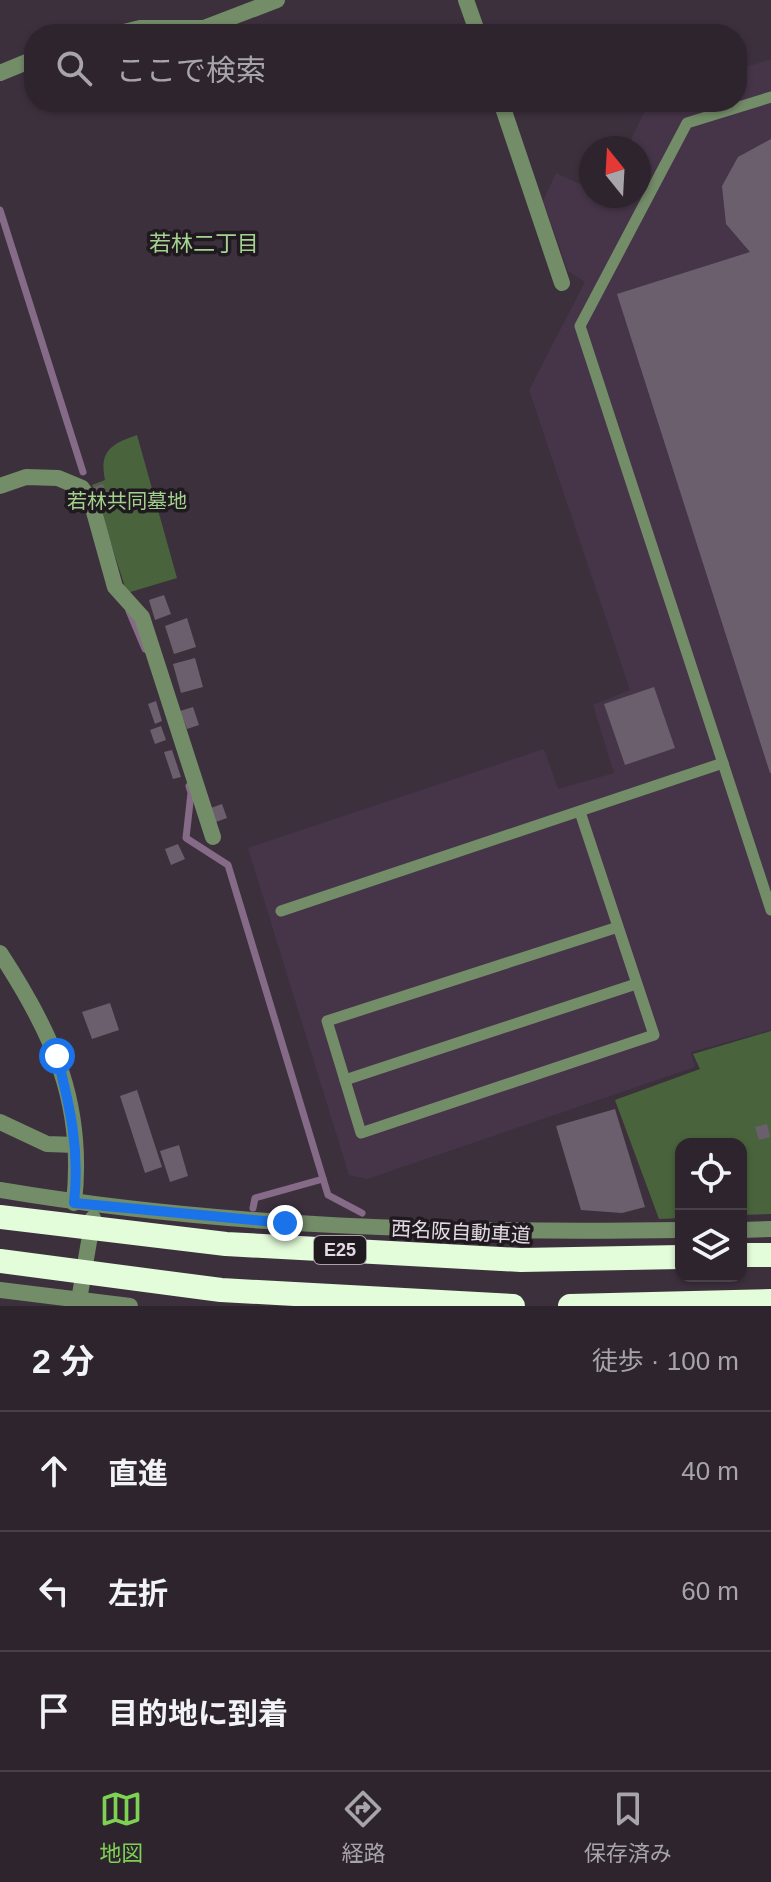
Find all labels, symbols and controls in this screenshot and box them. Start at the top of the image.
search box [24,24,747,112]
icon: search [52,46,96,90]
text: ここで検索 [116,54,266,87]
north arrow [579,136,651,208]
district label: 若林二丁目 [149,231,259,256]
park label: 若林共同墓地 [67,490,187,512]
route start [39,1038,75,1074]
map controls [675,1138,747,1282]
button: locate [675,1138,747,1210]
route end [267,1205,303,1241]
button: layers [675,1210,747,1282]
street label: 西名阪自動車道 [391,1217,531,1247]
road number: E25 [314,1236,366,1264]
text: 2 分 [32,1342,94,1380]
text: 徒歩 · 100 m [592,1346,739,1376]
icon: ahead [32,1449,76,1493]
text: 40 m [681,1456,739,1486]
text: 直進 [108,1457,168,1490]
icon: left [32,1569,76,1613]
text: 60 m [681,1576,739,1606]
text: 左折 [108,1577,168,1610]
icon: arrive [32,1689,76,1733]
text: 目的地に到着 [108,1697,288,1730]
tab: 地図 [99,1787,143,1867]
tab: 経路 [341,1787,386,1867]
tab: 保存済み [584,1787,672,1867]

